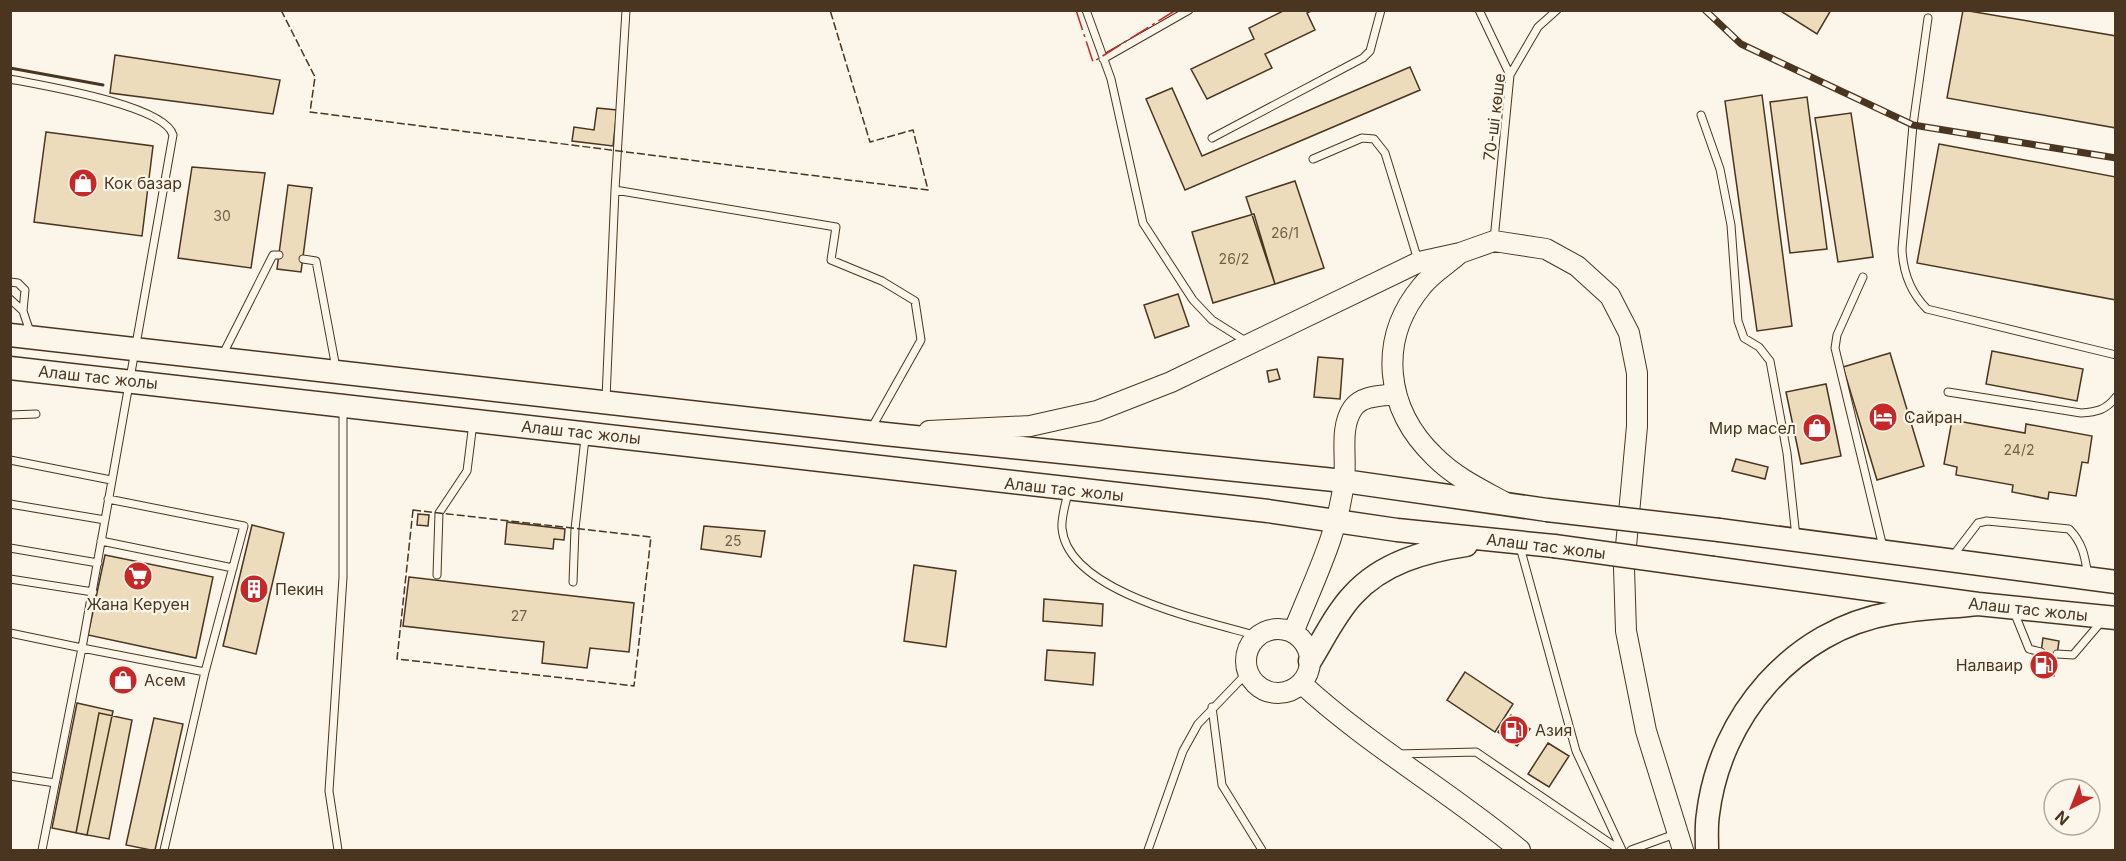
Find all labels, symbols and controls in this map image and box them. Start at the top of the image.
street label: 70-ші көше [1479,72,1509,162]
shop icon: Кок базар [67,167,99,199]
place label: Кок базар [104,173,182,193]
house number: 30 [213,207,231,224]
house number: 26/1 [1271,224,1299,241]
house number: 26/2 [1219,250,1249,267]
street label: Алаш тас жолы [37,361,159,393]
hotel icon: Сайран [1867,401,1899,433]
place label: Сайран [1904,407,1963,427]
shop icon: Мир масел [1801,412,1833,444]
street label: Алаш тас жолы [520,416,642,448]
place label: Мир масел [1709,418,1796,438]
house number: 24/2 [2004,441,2034,458]
street label: Алаш тас жолы [1003,473,1125,505]
street label: Алаш тас жолы [1485,529,1607,563]
house number: 25 [724,532,742,549]
supermarket icon: Жана Керуен [122,560,154,592]
building icon: Пекин [238,573,270,605]
place label: Пекин [275,579,324,599]
street label: Алаш тас жолы [1967,593,2089,625]
place label: Жана Керуен [87,594,189,614]
house number: 27 [511,607,527,624]
fuel station icon: Налваир [2028,649,2060,681]
place label: Налваир [1956,655,2023,675]
shop icon: Асем [107,664,139,696]
place label: Асем [144,670,186,690]
fuel station icon: Азия [1498,714,1530,746]
place label: Азия [1535,720,1572,740]
north arrow [2042,777,2102,837]
text: N [2051,807,2073,830]

